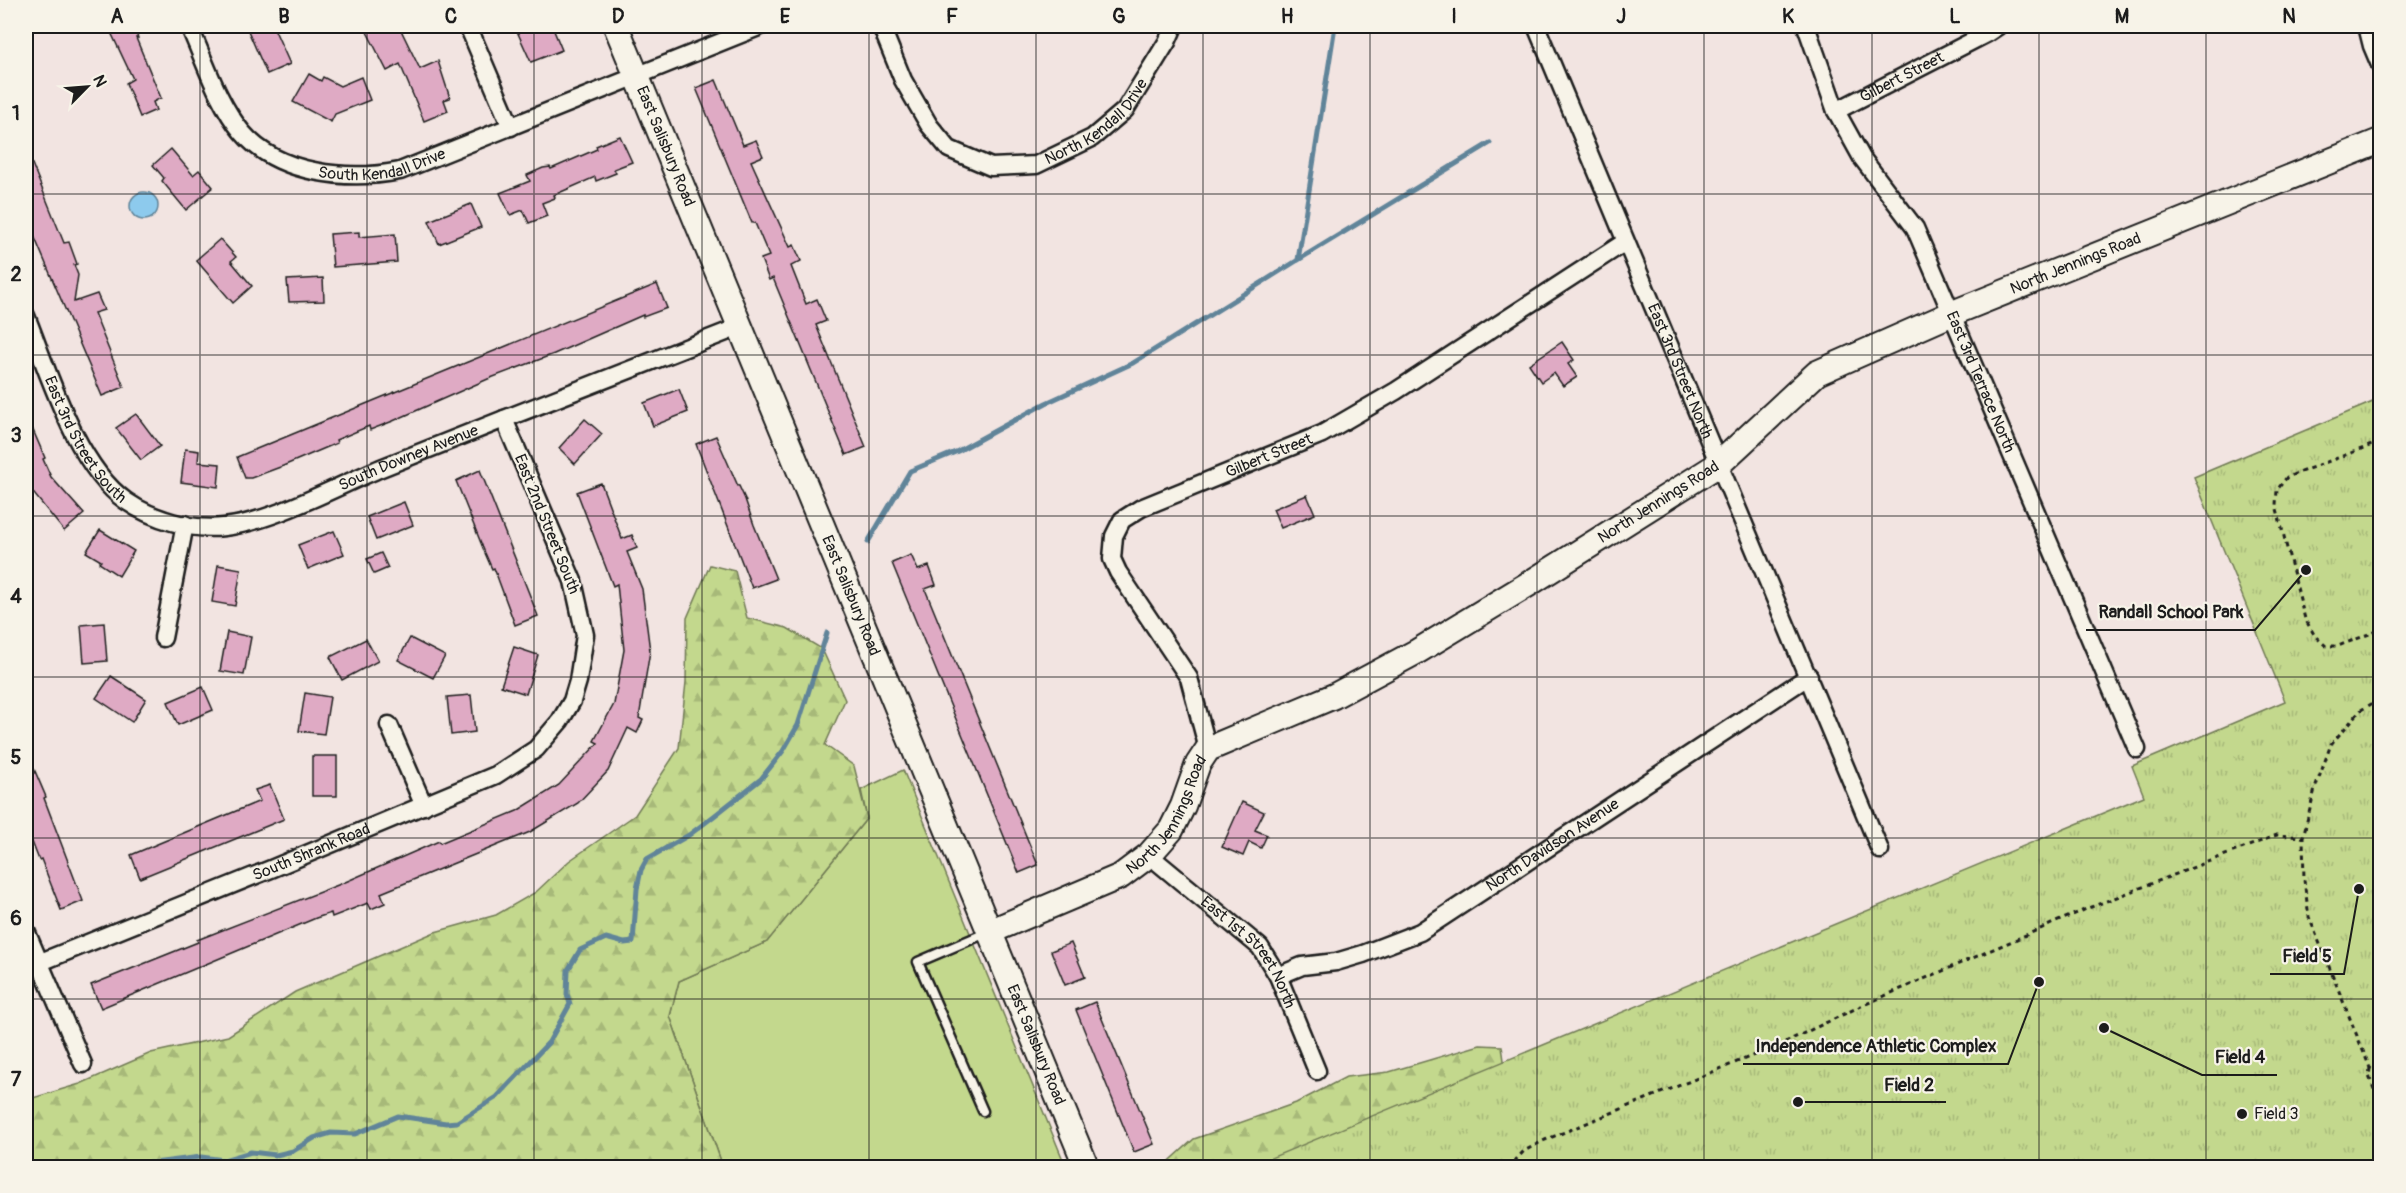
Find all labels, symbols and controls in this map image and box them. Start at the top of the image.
text: A [111,4,124,29]
text: B [278,4,290,29]
text: C [445,4,457,29]
text: D [612,4,625,29]
text: E [780,4,791,29]
text: F [946,4,958,29]
text: G [1112,4,1126,29]
text: H [1281,4,1294,29]
text: I [1451,4,1457,29]
text: J [1616,4,1626,29]
text: K [1782,4,1794,29]
text: L [1949,4,1961,29]
text: M [2115,4,2129,29]
text: N [2282,4,2296,29]
street label: Gilbert Street [1856,47,1948,107]
north arrow [57,57,117,117]
text: N [88,72,111,90]
street label: North Kendall Drive [1042,75,1152,169]
street label: East Salisbury Road [632,83,699,209]
text: 1 [12,101,20,126]
street label: South Kendall Drive [317,144,449,185]
street label: North Jennings Road [2007,228,2144,299]
text: 2 [10,262,22,287]
street label: East 3rd Street North [1643,301,1717,442]
street label: East 3rd Terrace North [1942,308,2020,456]
street label: East 3rd Street South [40,373,130,508]
street label: South Downey Avenue [335,420,481,496]
text: 3 [10,423,22,448]
street label: Gilbert Street [1222,429,1316,482]
street label: East 2nd Street South [510,451,584,597]
street label: North Jennings Road [1594,456,1723,548]
street label: East Salisbury Road [817,532,885,659]
text: 4 [10,584,22,609]
callout: Randall School Park [2086,594,2255,630]
text: Randall School Park [2098,601,2244,624]
text: 5 [11,745,22,770]
street label: North Jennings Road [1122,751,1211,879]
street label: North Davidson Avenue [1482,794,1623,896]
street label: South Shrank Road [250,819,373,885]
street label: East 1st Street North [1196,892,1300,1011]
text: 6 [10,906,22,931]
callout: Field 5 [2270,938,2344,974]
text: Field 5 [2282,945,2332,968]
street label: East Salisbury Road [1002,981,1070,1108]
callout: Independence Athletic Complex [1743,1028,2008,1064]
text: Independence Athletic Complex [1756,1035,1996,1058]
callout: Field 4 [2202,1039,2277,1075]
text: Field 4 [2215,1046,2266,1069]
callout: Field 2 [1872,1066,1946,1102]
text: 7 [11,1067,22,1092]
text: Field 2 [1884,1074,1934,1097]
place label: Field 3 [2254,1104,2298,1124]
marker: Field 3 [2235,1107,2249,1121]

